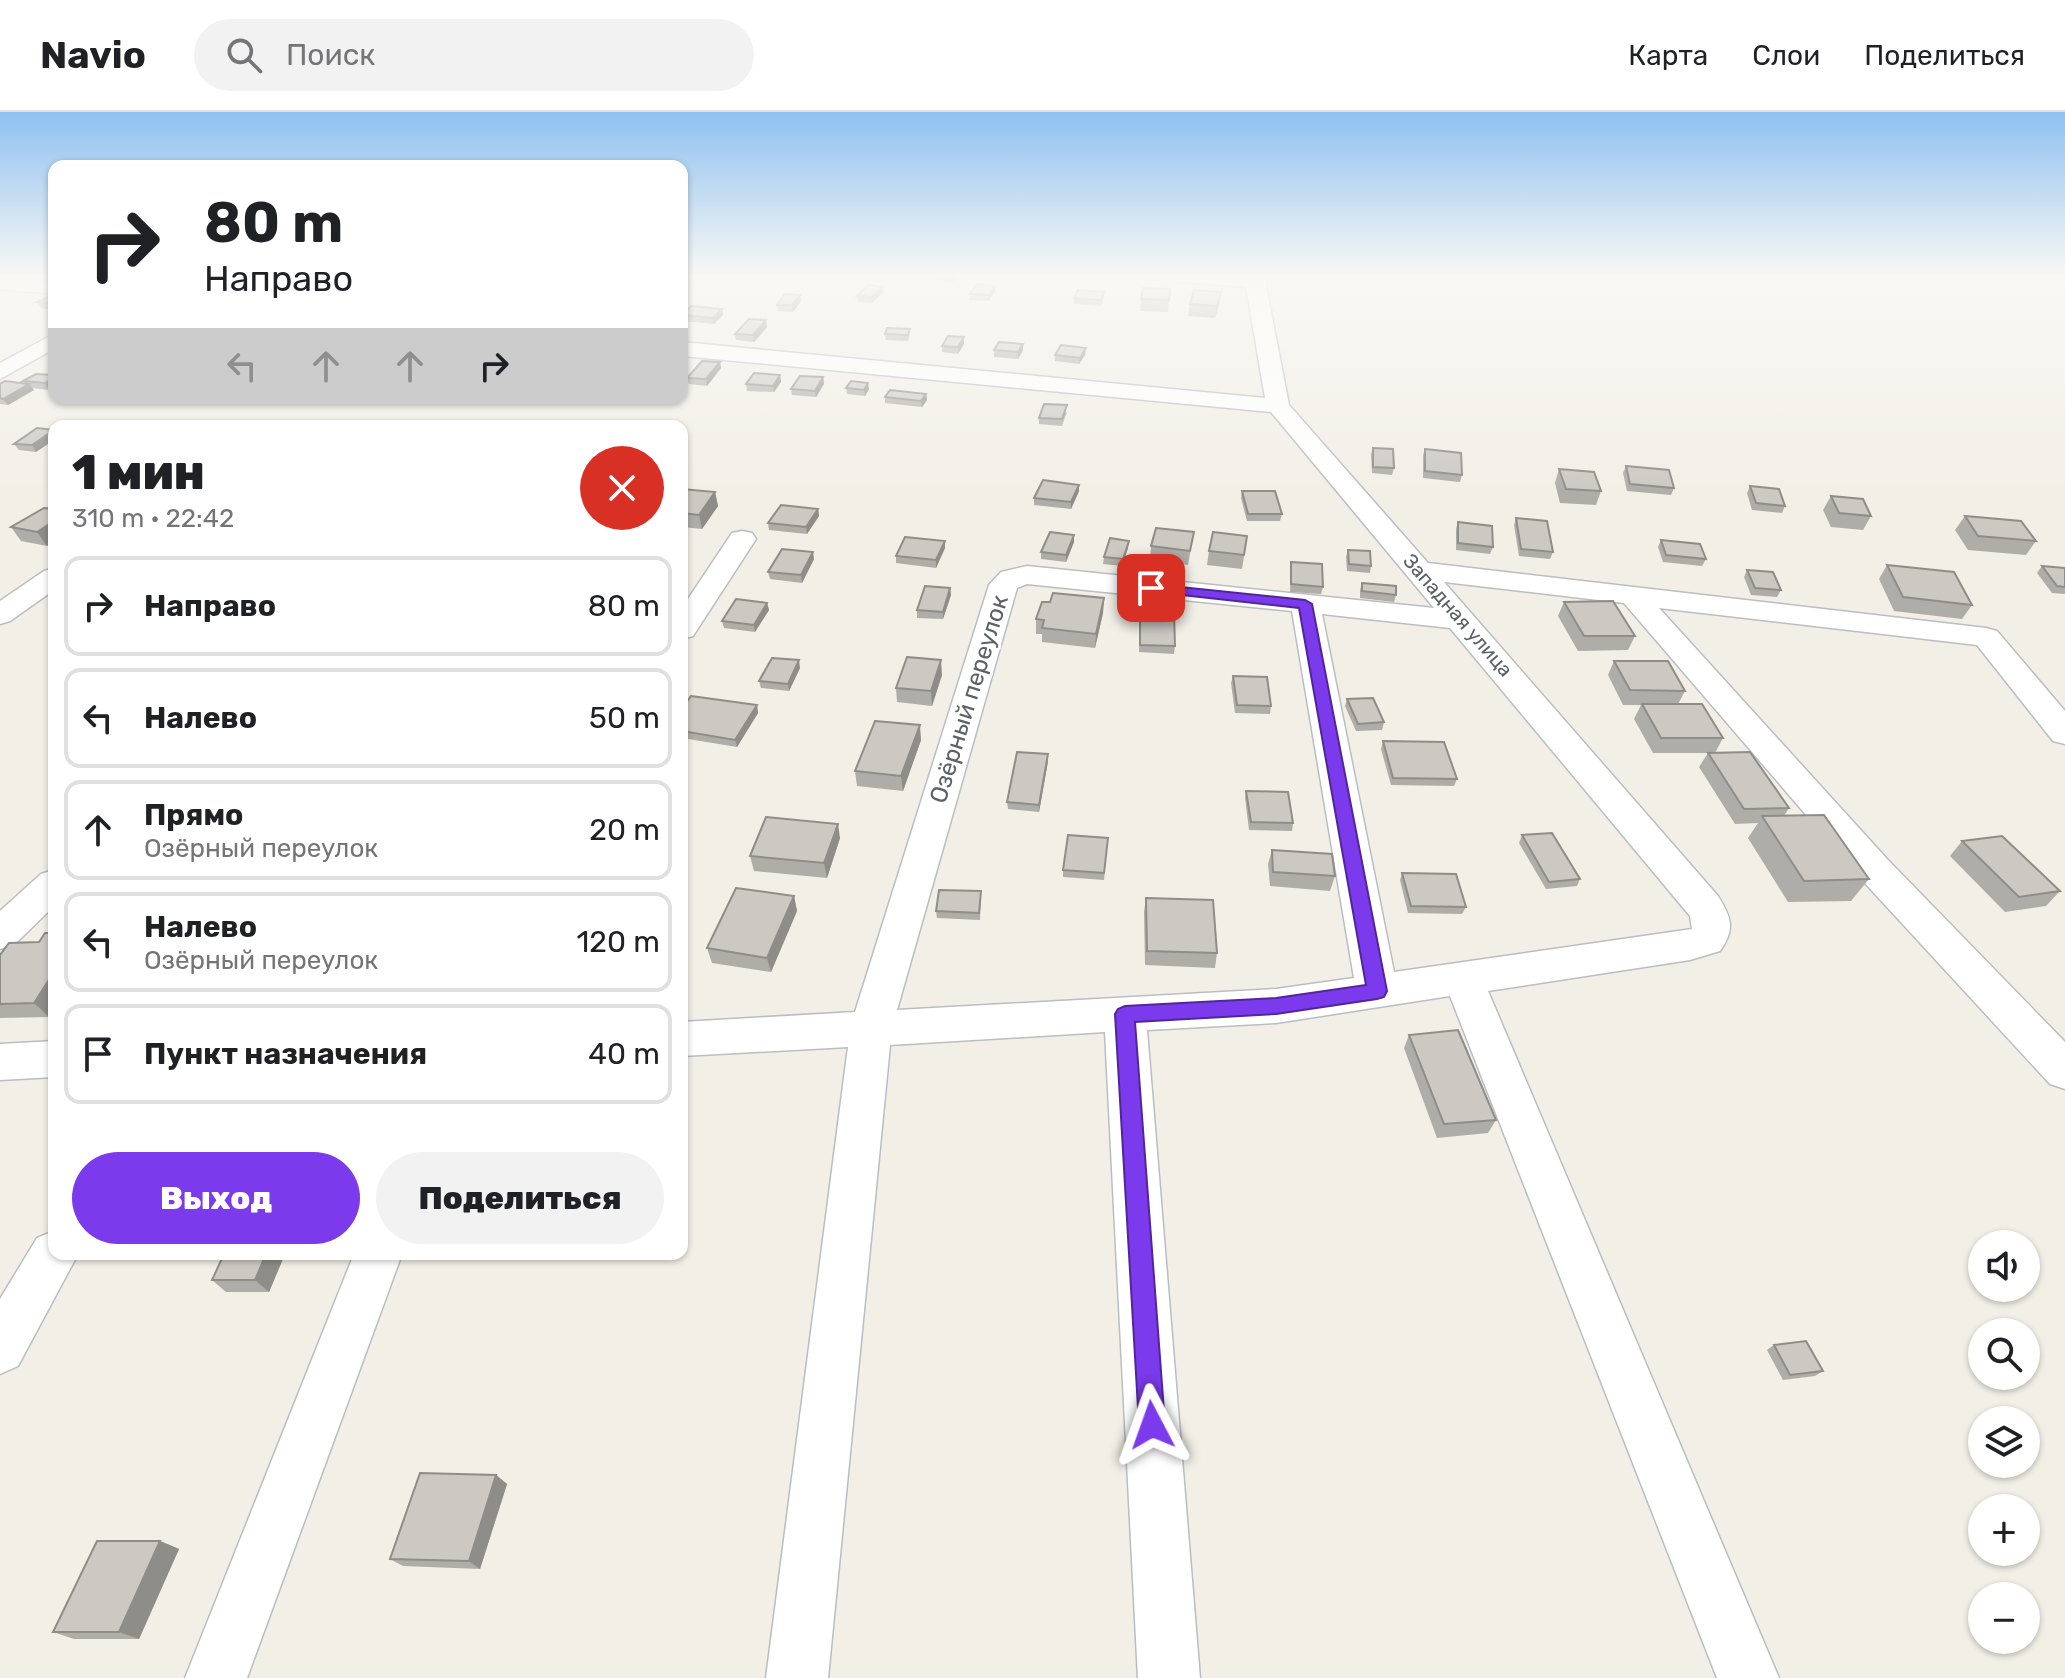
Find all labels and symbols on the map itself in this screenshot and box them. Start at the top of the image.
street label: Западная улица [1398,549,1518,681]
pin [1117,554,1185,622]
street label: Озёрный переулок [924,591,1014,807]
position arrow [1110,1383,1194,1467]

